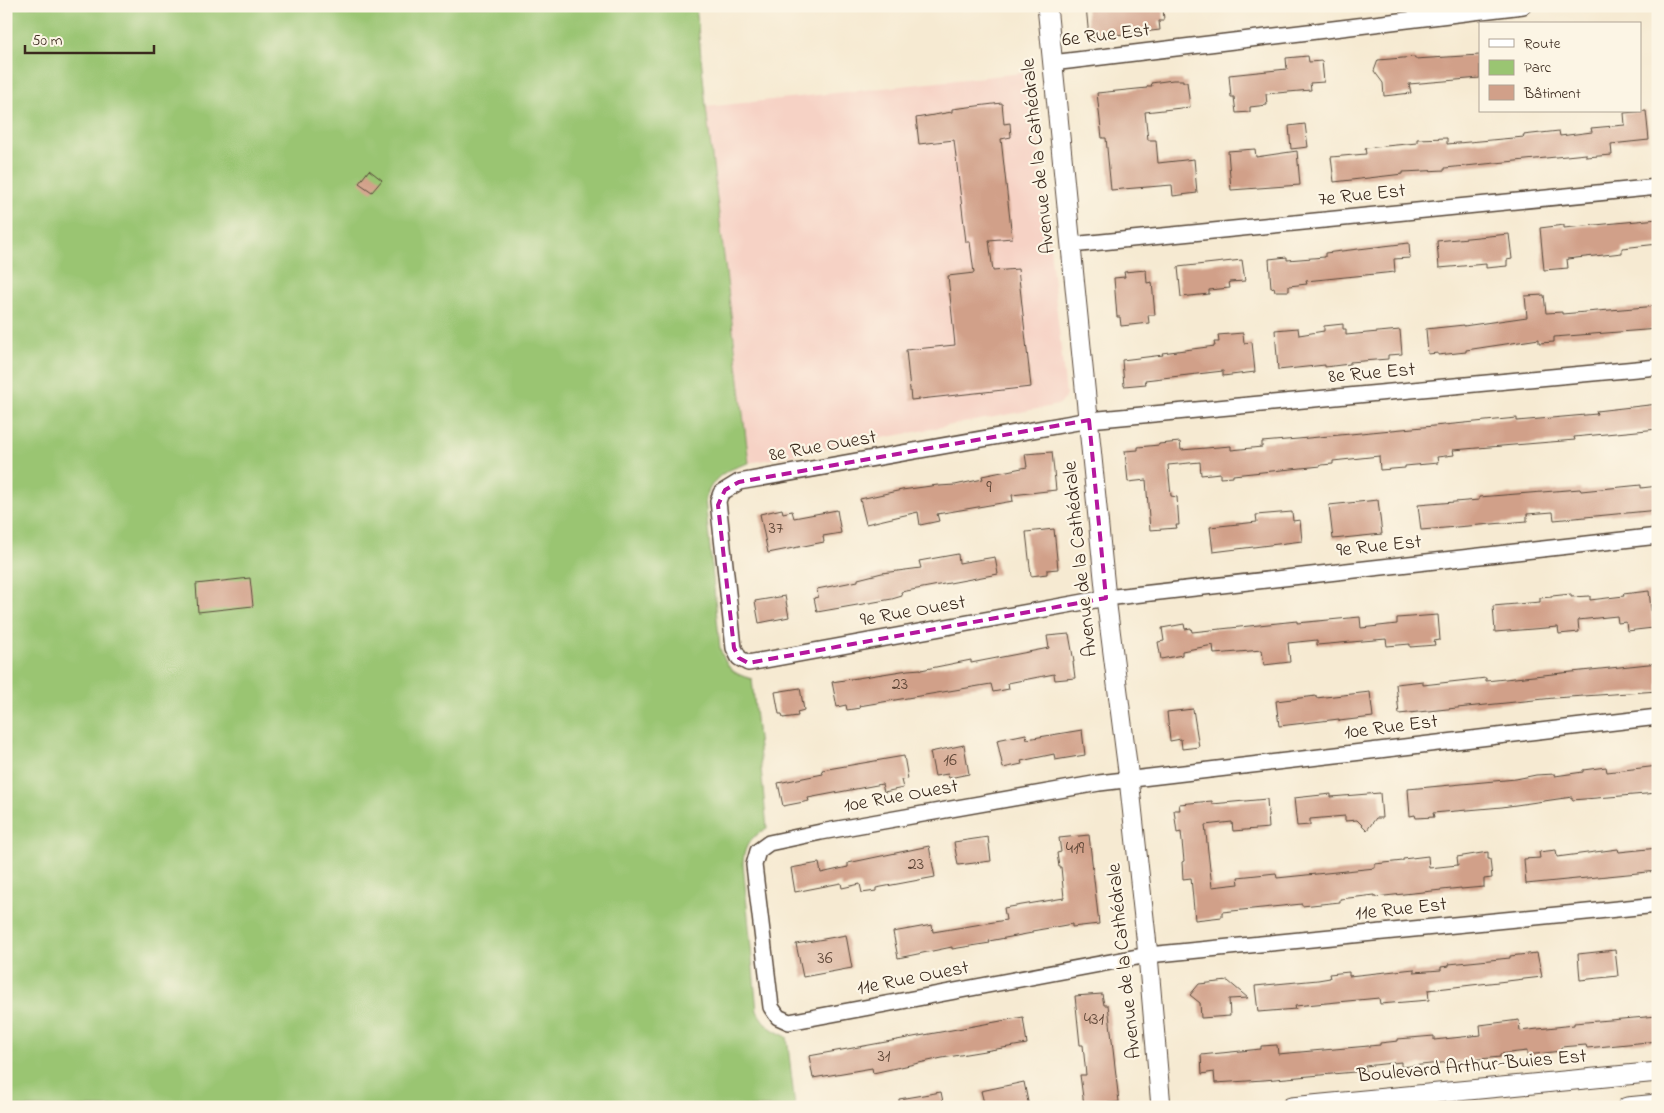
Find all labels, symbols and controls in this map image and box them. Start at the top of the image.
street label: 6e Rue Est [1060,16,1152,56]
scale bar [25,22,154,54]
legend [1479,22,1642,112]
text: 50 m [32,30,63,52]
text: Route [1524,33,1561,55]
street label: Avenue de la Cathédrale [1014,57,1064,255]
text: Parc [1524,57,1552,79]
text: Bâtiment [1523,83,1581,105]
street label: 7e Rue Est [1317,177,1407,215]
street label: 8e Rue Est [1327,356,1417,392]
street label: 8e Rue Ouest [767,423,879,471]
street label: Avenue de la Cathédrale [1056,460,1106,658]
house number: 9 [986,475,992,501]
house number: 37 [769,516,784,542]
street label: 9e Rue Est [1335,528,1423,566]
street label: 9e Rue Ouest [858,588,968,636]
house number: 23 [892,672,908,698]
street label: 10e Rue Est [1342,708,1440,748]
house number: 16 [943,748,957,774]
street label: 10e Rue Ouest [841,773,961,821]
house number: 419 [1066,836,1085,862]
house number: 23 [908,852,924,878]
street label: Avenue de la Cathédrale [1100,862,1150,1060]
street label: 11e Rue Est [1354,891,1449,929]
house number: 36 [817,946,833,972]
street label: 11e Rue Ouest [855,954,972,1004]
house number: 431 [1084,1007,1105,1033]
street label: Boulevard Arthur-Buies Est [1355,1043,1588,1092]
house number: 31 [877,1044,891,1070]

